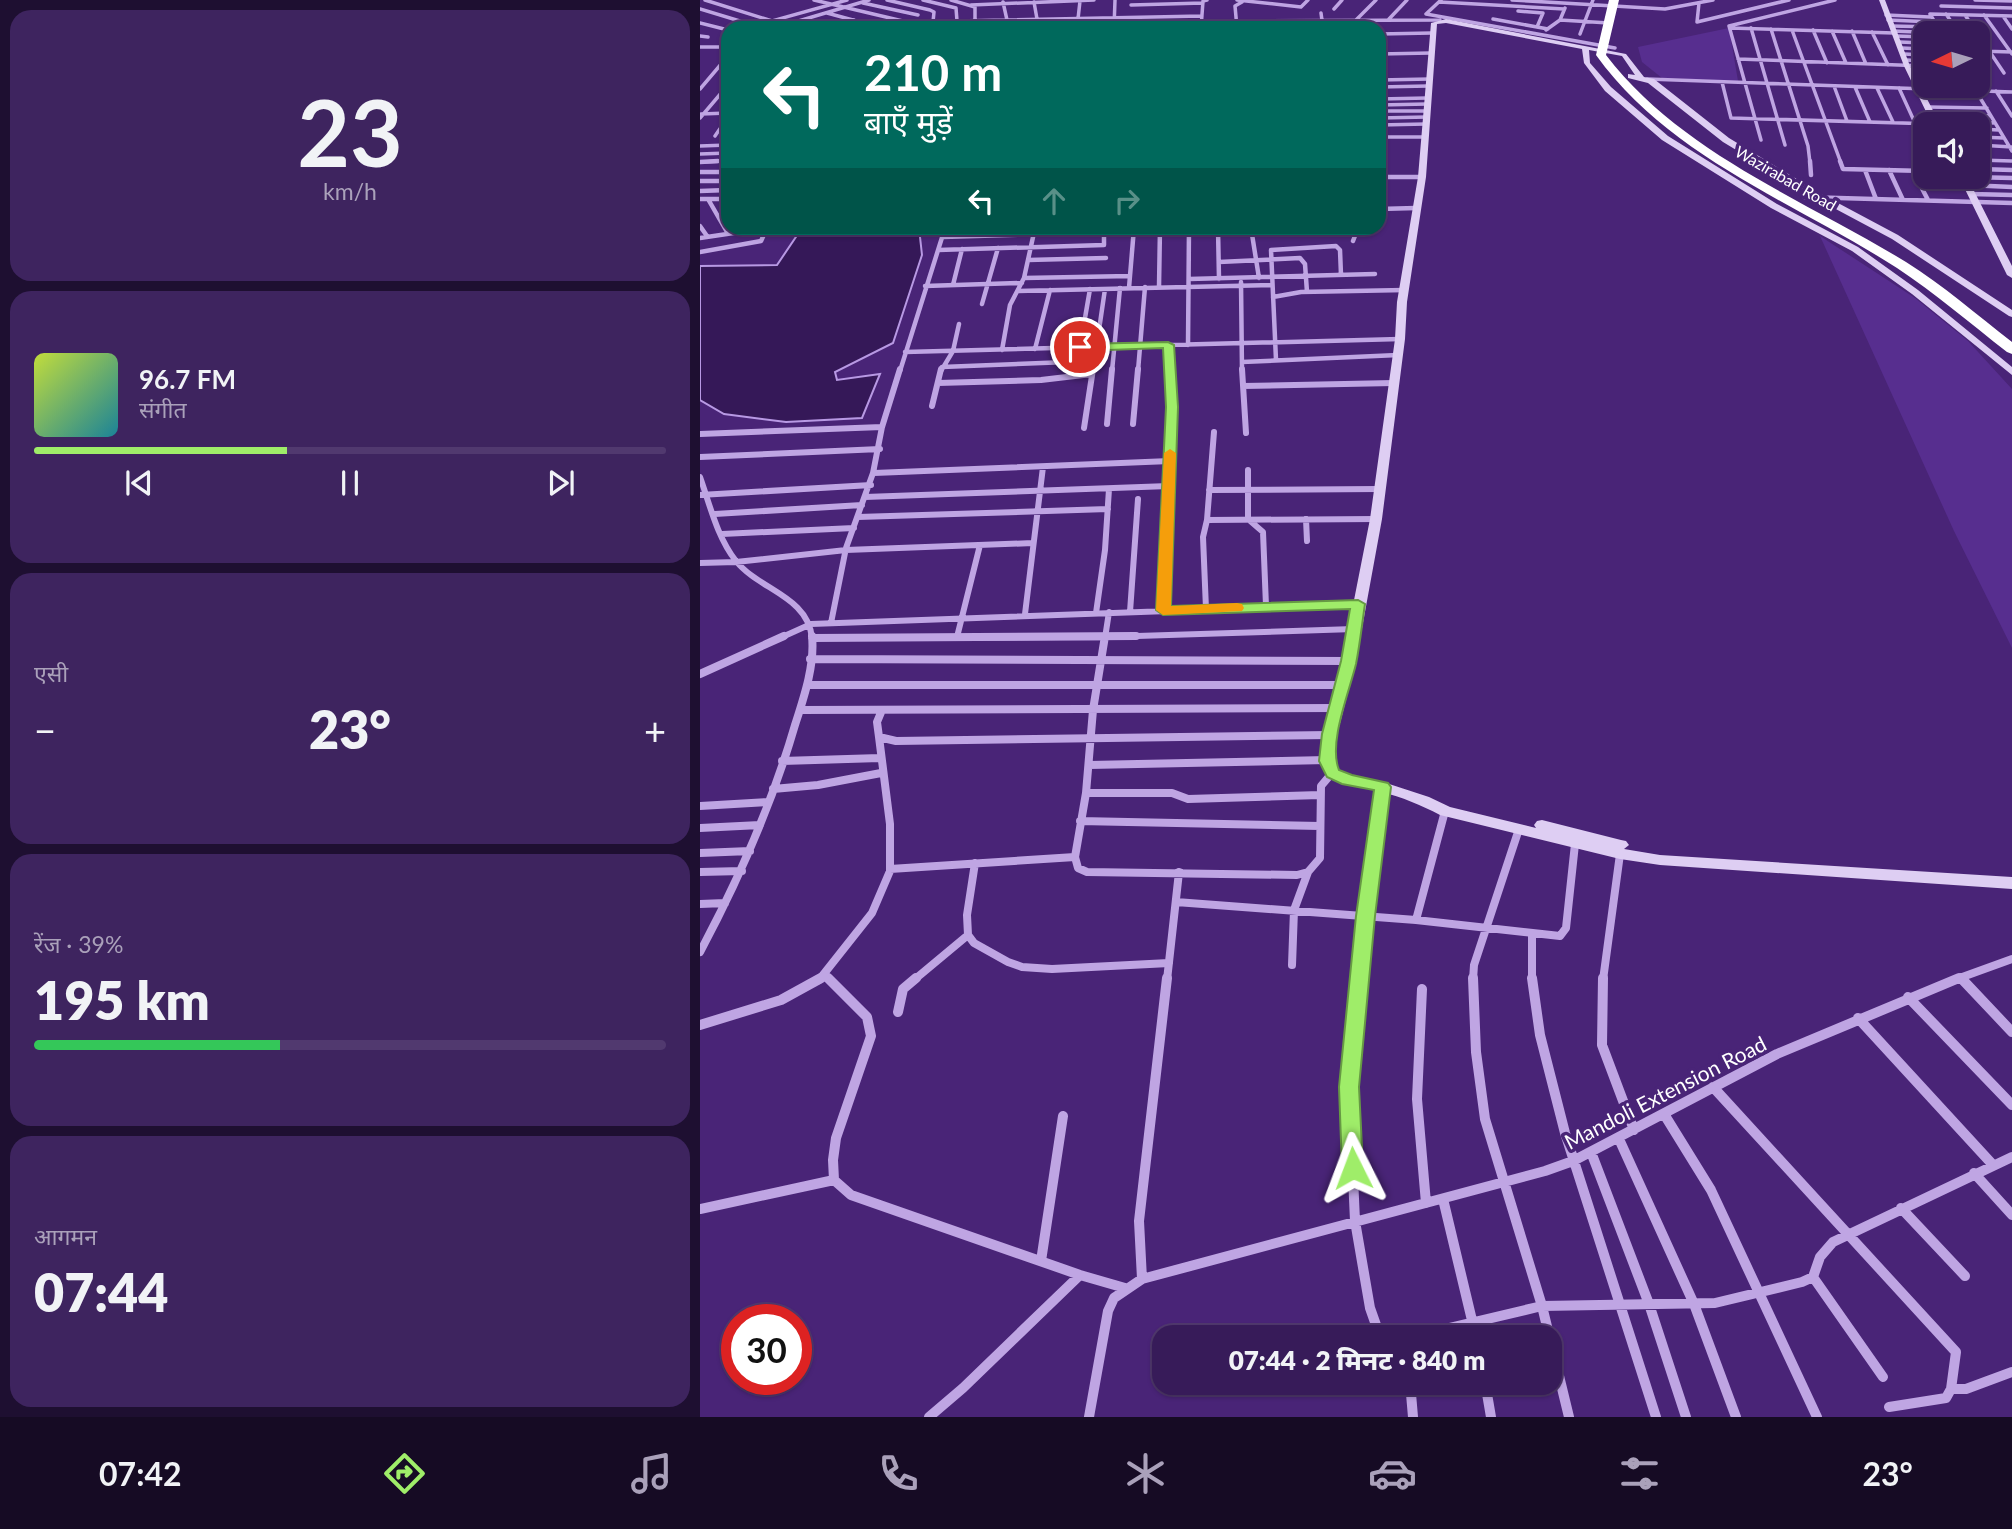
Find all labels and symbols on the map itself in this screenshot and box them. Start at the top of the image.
north arrow [1913,21,1990,98]
street label: Wazirabad Road [1732,141,1840,215]
pin [1050,317,1110,377]
street label: Mandoli Extension Road [1560,1030,1770,1154]
position arrow [1316,1131,1390,1205]
speed limit sign: 30 [721,1304,812,1395]

